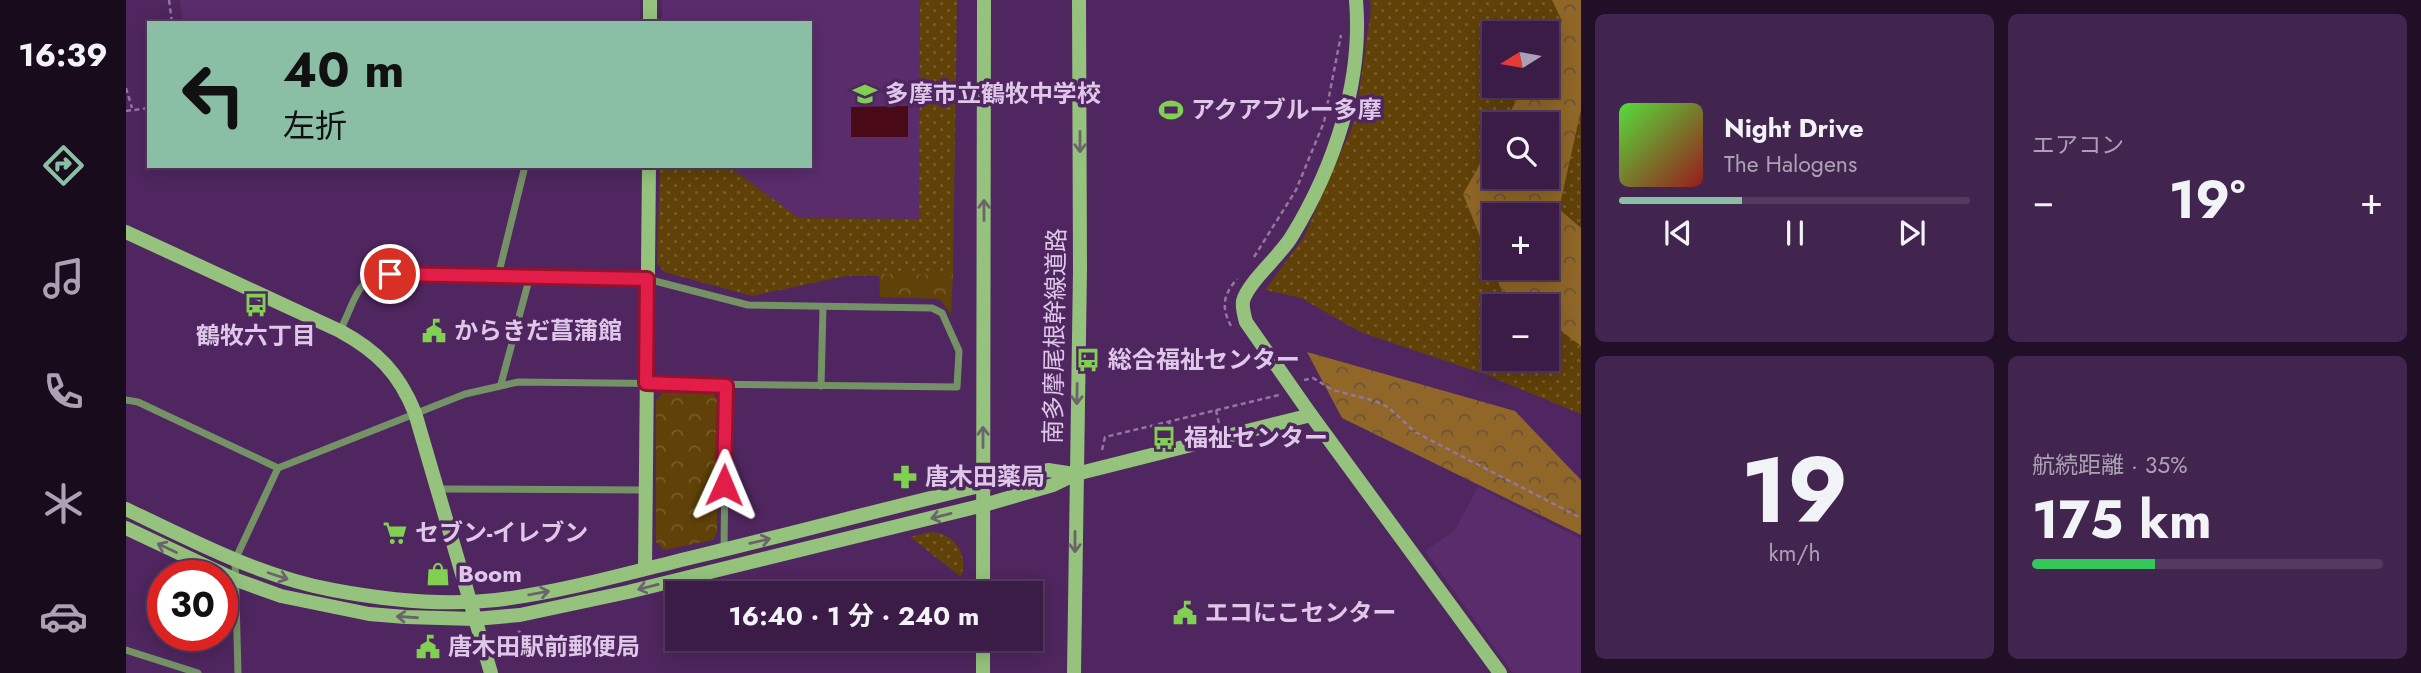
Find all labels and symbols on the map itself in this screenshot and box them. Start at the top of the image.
north arrow [1482,21,1559,98]
place label: 多摩市立鶴牧中学校 [885,76,1101,111]
school or university icon: 多摩市立鶴牧中学校 [851,80,879,108]
place label: アクアブルー多摩 [1191,92,1382,127]
sports icon: アクアブルー多摩 [1157,96,1185,124]
one-way arrow [1073,130,1087,153]
one-way arrow [977,198,991,221]
street label: 南多摩尾根幹線道路 [1035,228,1074,444]
pin [360,244,420,304]
bus stop icon: 鶴牧六丁目 [242,291,270,319]
place label: からきだ菖蒲館 [454,313,622,348]
public building icon: からきだ菖蒲館 [420,317,448,345]
place label: 鶴牧六丁目 [196,318,316,353]
place label: 総合福祉センター [1108,342,1300,377]
bus stop icon: 総合福祉センター [1074,346,1102,374]
one-way arrow [1070,382,1084,405]
place label: 福祉センター [1184,420,1328,455]
bus stop icon: 福祉センター [1150,424,1178,452]
one-way arrow [976,426,990,449]
position arrow [687,448,761,522]
place label: 唐木田薬局 [925,459,1045,494]
pharmacy icon: 唐木田薬局 [891,463,919,491]
one-way arrow [930,510,952,523]
place label: セブン-イレブン [415,515,588,550]
supermarket icon: セブン-イレブン [381,519,409,547]
one-way arrow [1068,530,1082,553]
one-way arrow [748,534,771,547]
one-way arrow [157,540,178,554]
place label: Boom [458,556,522,591]
speed limit sign: 30 [147,560,238,651]
shop icon: Boom [424,560,452,588]
one-way arrow [267,570,289,583]
one-way arrow [637,581,660,594]
one-way arrow [527,586,550,599]
place label: エコにこセンター [1205,595,1397,630]
public building icon: エコにこセンター [1171,599,1199,627]
one-way arrow [396,610,419,623]
place label: 唐木田駅前郵便局 [448,629,640,664]
public building icon: 唐木田駅前郵便局 [414,633,442,661]

